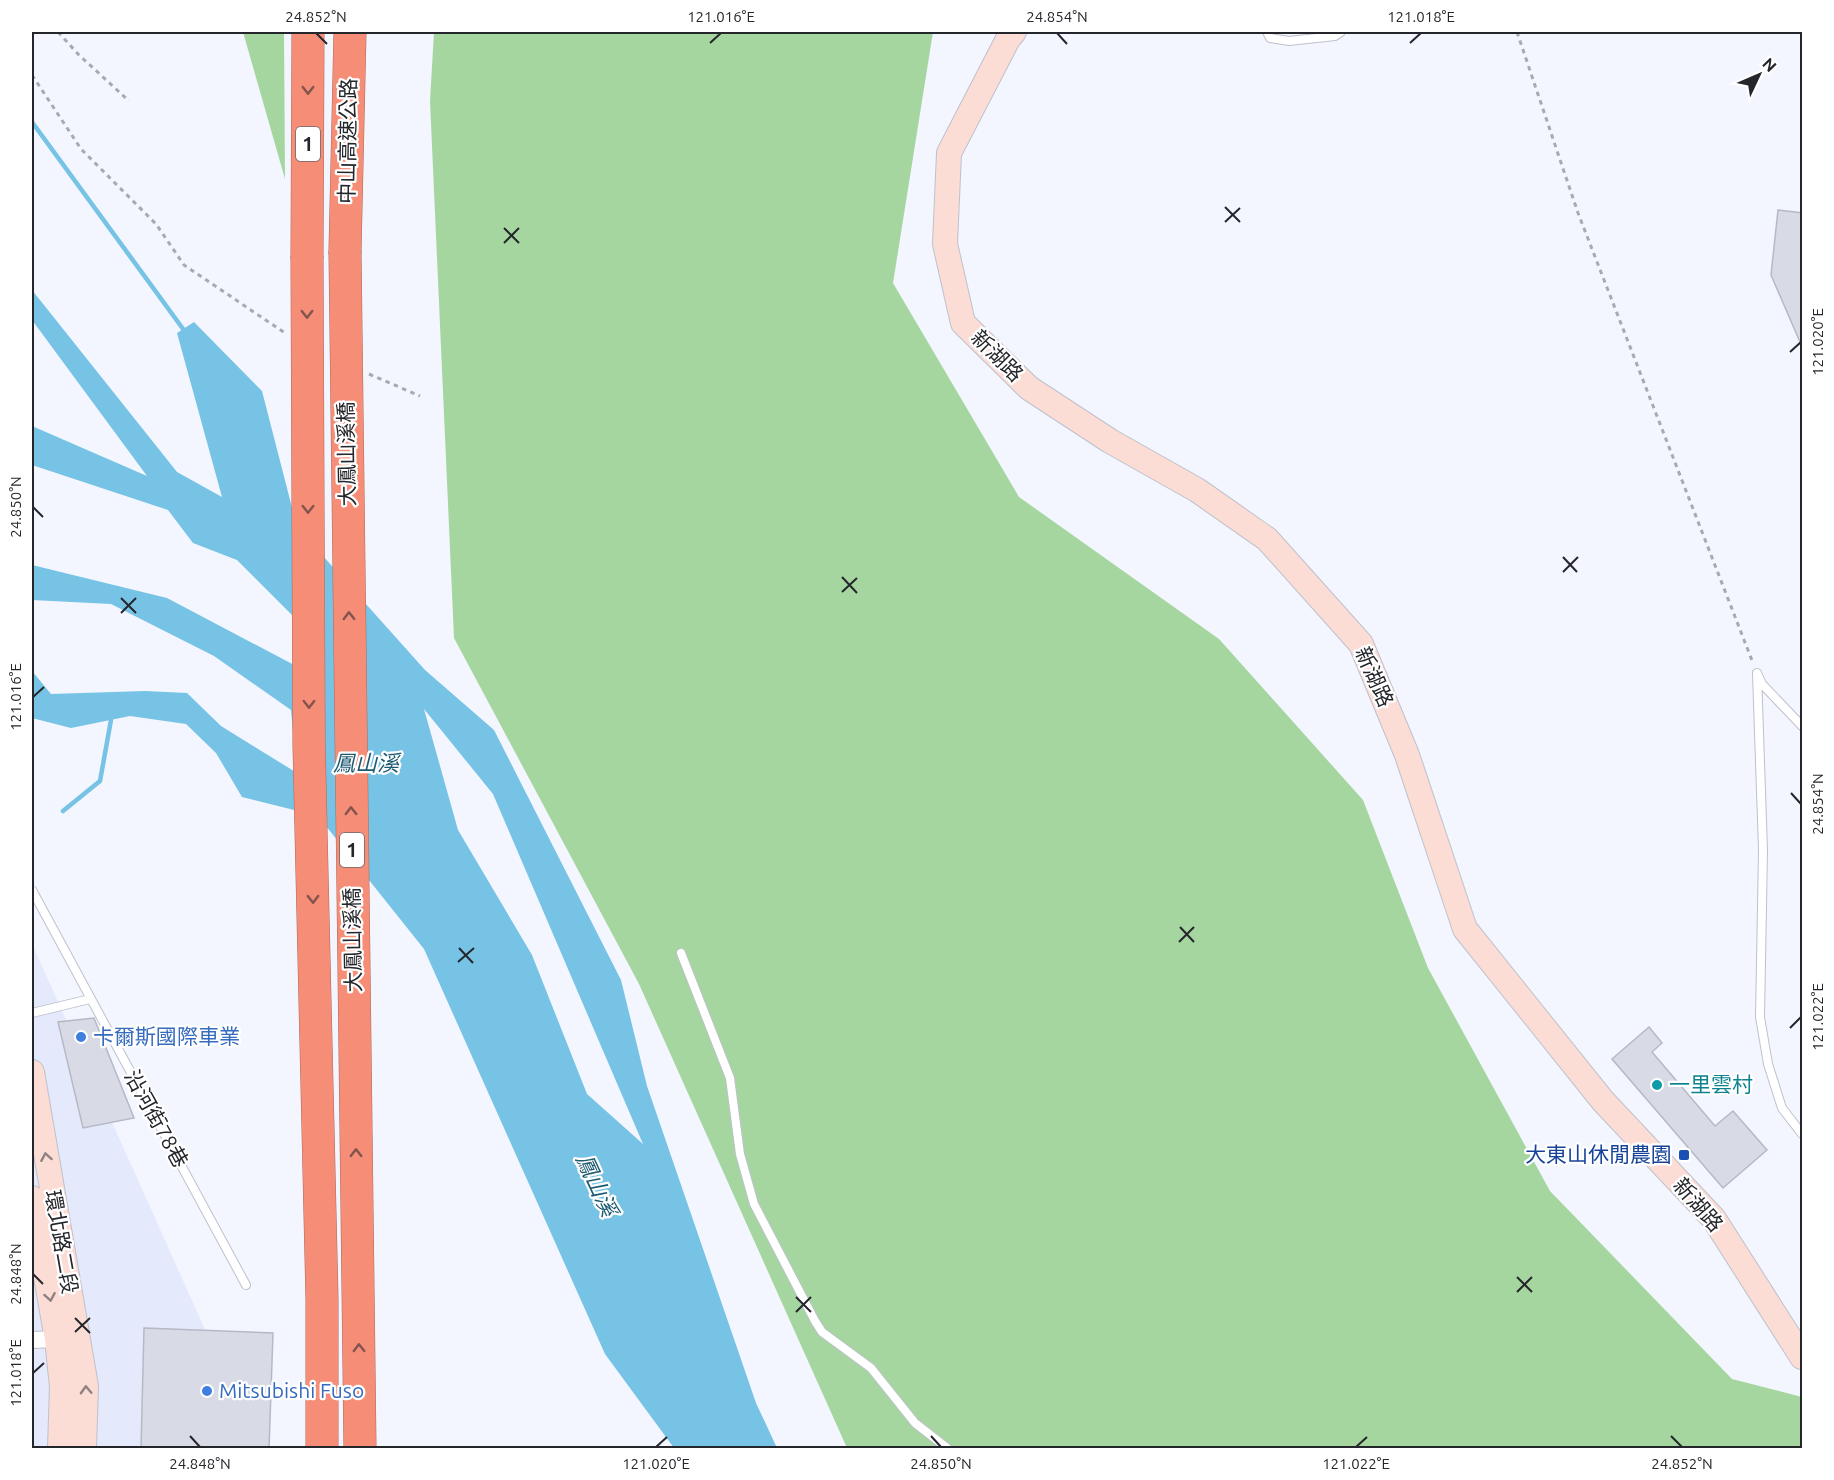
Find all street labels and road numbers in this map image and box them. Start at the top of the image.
street label: 中山高速公路 [334,78,360,204]
road number: 1 [296,127,320,161]
street label: 新湖路 [967,325,1028,386]
street label: 大鳳山溪橋 [333,401,359,507]
street label: 新湖路 [1351,643,1399,710]
road number: 1 [340,833,364,867]
street label: 大鳳山溪橋 [339,887,365,993]
street label: 沿河街78巷 [120,1066,193,1171]
street label: 新湖路 [1669,1173,1728,1236]
street label: 環北路二段 [41,1188,83,1296]

